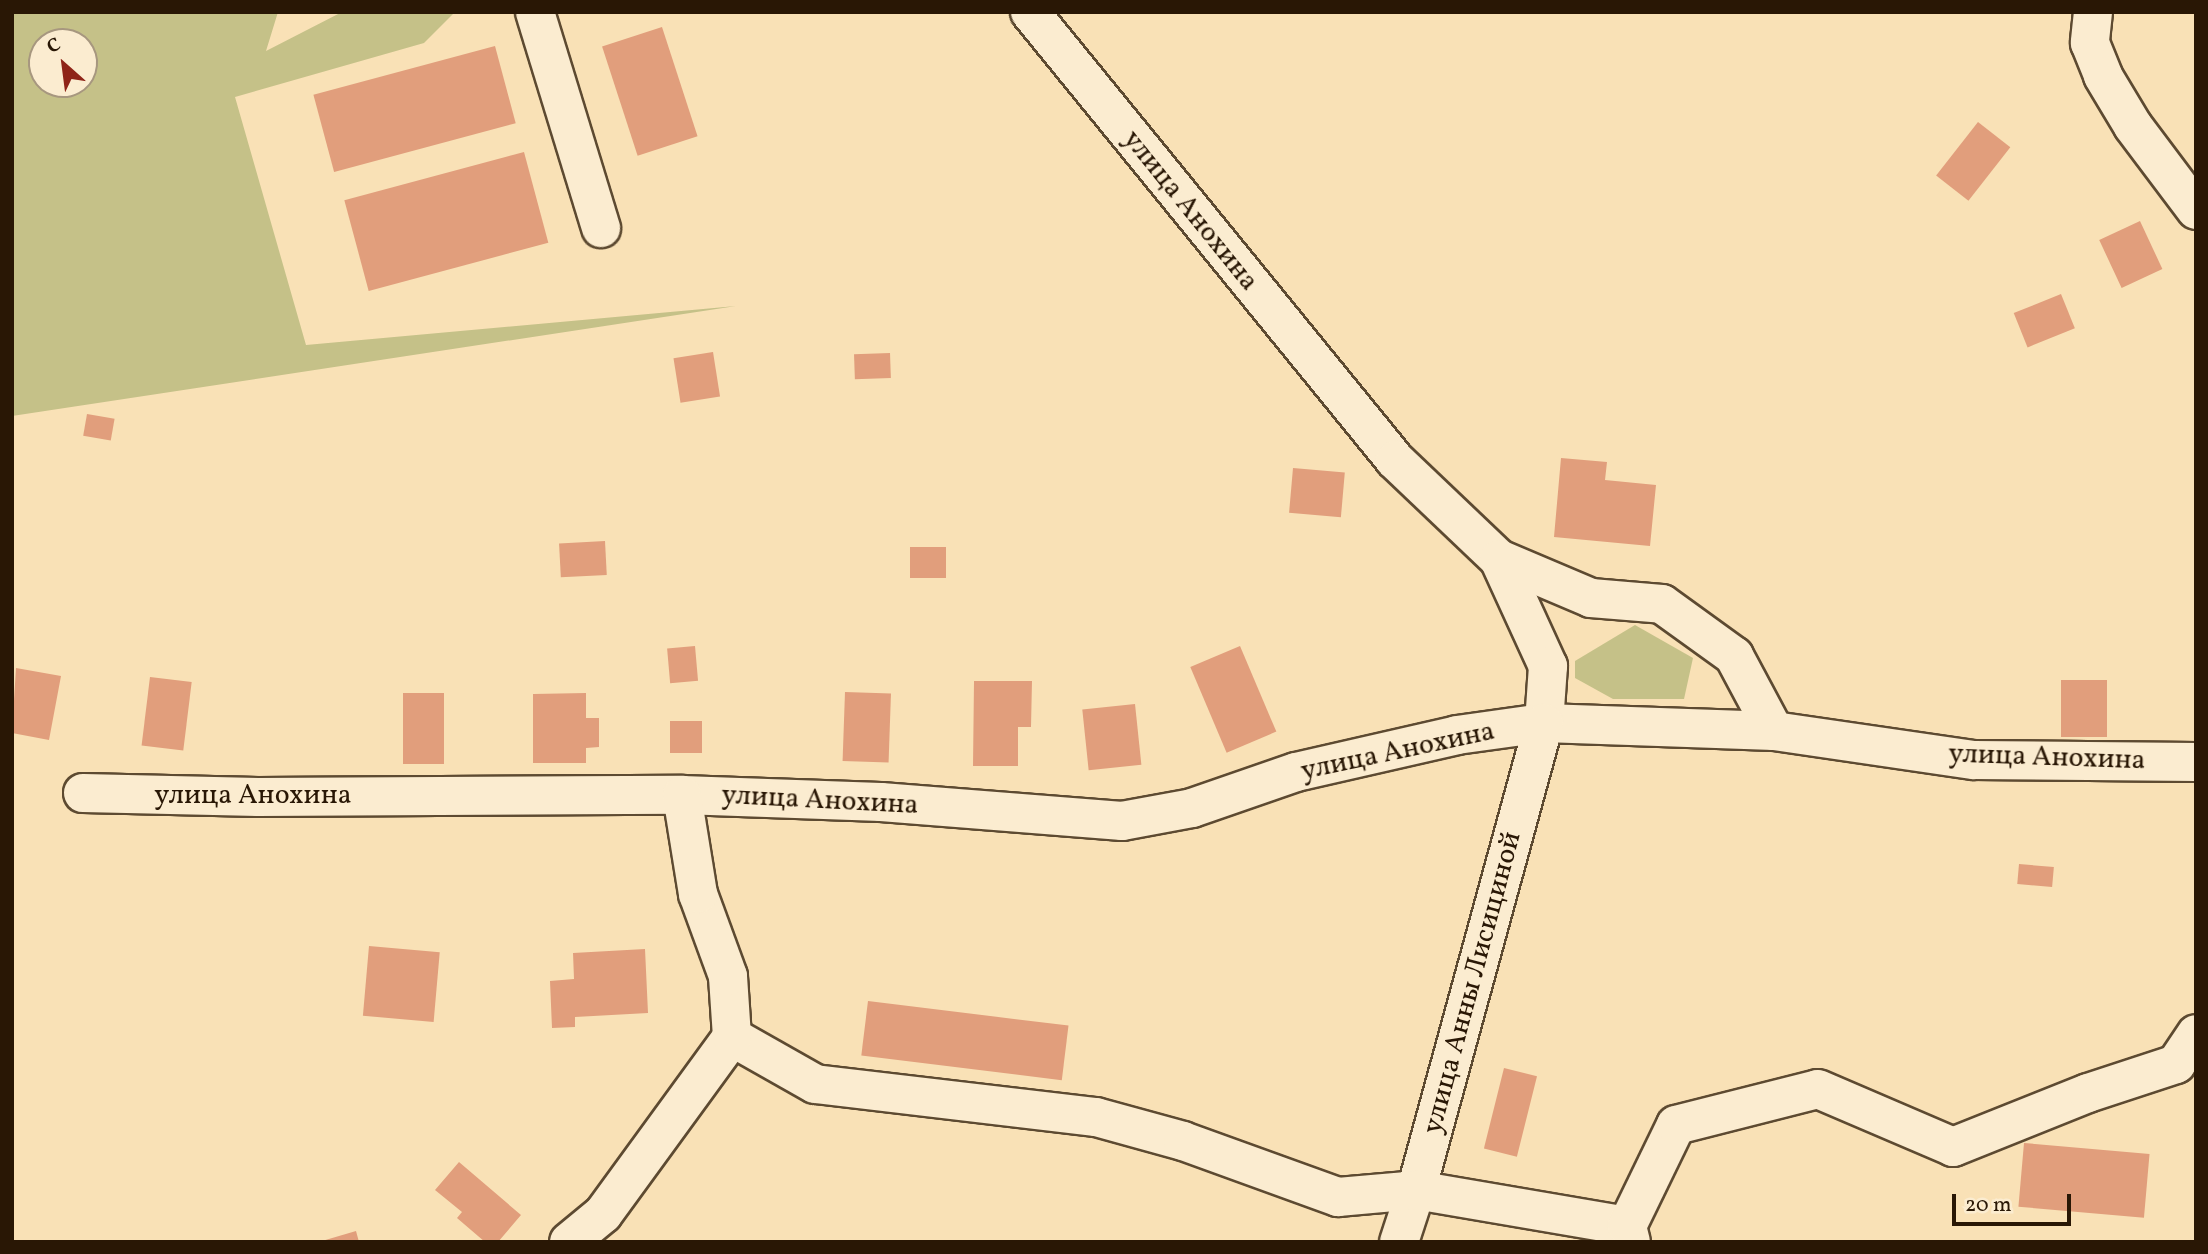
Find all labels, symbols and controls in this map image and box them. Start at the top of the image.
north arrow [28,28,98,98]
text: С [43,32,66,61]
street label: улица Анохина [1115,124,1265,298]
street label: улица Анохина [1298,715,1498,789]
street label: улица Анохина [1948,738,2146,778]
street label: улица Анохина [154,779,352,813]
street label: улица Анохина [721,779,919,823]
street label: улица Анны Лисициной [1416,828,1530,1138]
scale bar [1956,1180,2075,1224]
text: 20 m [1965,1191,2011,1220]

